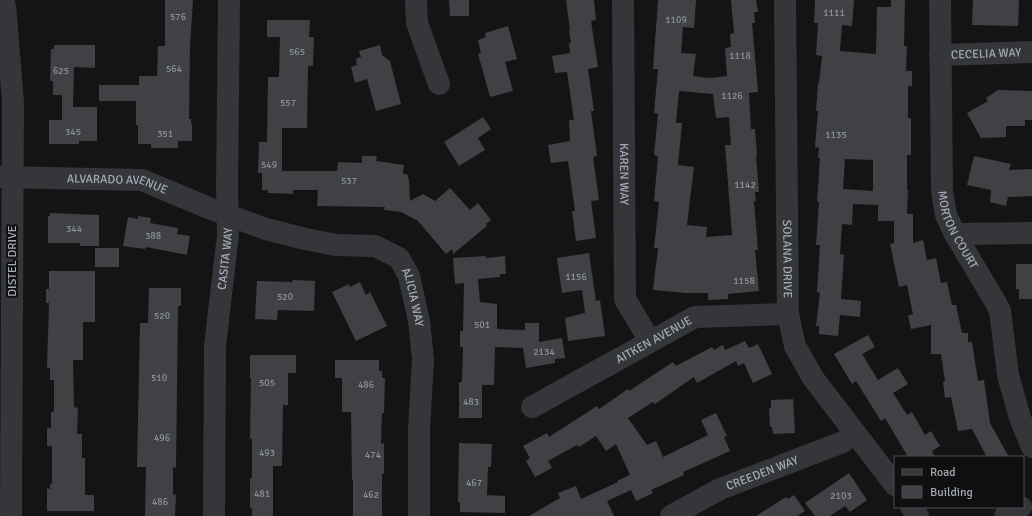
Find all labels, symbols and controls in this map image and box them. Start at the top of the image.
house number: 1111 [823,7,845,19]
house number: 576 [170,11,186,23]
house number: 1109 [665,14,687,26]
street label: CECELIA WAY [951,45,1021,63]
house number: 565 [289,46,305,58]
house number: 1118 [729,50,751,62]
house number: 564 [166,63,183,75]
house number: 625 [53,65,69,77]
house number: 1126 [721,90,743,102]
house number: 557 [280,97,296,109]
house number: 345 [65,126,81,138]
house number: 351 [157,128,173,140]
house number: 1135 [825,129,847,141]
street label: KAREN WAY [616,143,631,205]
house number: 549 [261,159,277,171]
street label: ALVARADO AVENUE [67,171,170,198]
house number: 537 [341,175,357,187]
house number: 1142 [734,179,756,191]
street label: MORTON COURT [934,189,981,272]
street label: SOLANA DRIVE [779,220,795,298]
house number: 344 [66,223,83,235]
street label: DISTEL DRIVE [5,225,20,297]
street label: CASITA WAY [215,227,236,291]
house number: 388 [145,230,161,242]
street label: ALICIA WAY [398,265,427,327]
house number: 1156 [565,271,587,283]
house number: 1158 [733,275,755,287]
house number: 520 [277,291,293,303]
house number: 520 [154,310,170,322]
street label: AITKEN AVENUE [613,313,695,367]
house number: 501 [474,319,490,331]
house number: 2134 [533,346,555,358]
house number: 510 [151,372,167,384]
house number: 505 [259,377,275,389]
house number: 486 [358,379,374,391]
house number: 483 [463,396,479,408]
house number: 496 [154,432,170,444]
house number: 493 [259,447,275,459]
house number: 474 [365,449,382,461]
street label: CREEDEN WAY [724,453,800,494]
legend [894,456,1024,508]
text: Road [930,465,956,480]
house number: 467 [466,477,482,489]
text: Building [930,485,973,500]
house number: 481 [254,488,270,500]
house number: 462 [363,489,379,501]
house number: 2103 [830,490,852,502]
house number: 486 [152,496,168,508]

